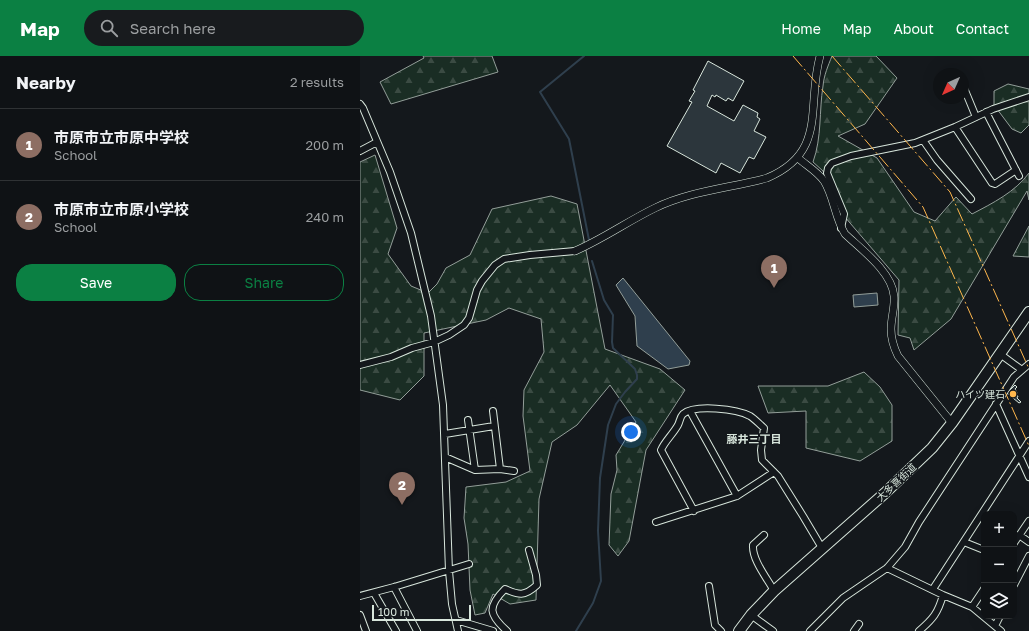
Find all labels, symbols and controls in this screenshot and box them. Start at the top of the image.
search box [84,10,364,46]
text: Map [20,17,60,40]
icon: search [98,17,120,39]
text: Search here [130,19,216,37]
text: Home [781,20,821,37]
text: Map [843,20,871,37]
text: About [893,20,934,37]
text: Contact [956,20,1009,37]
north arrow [933,68,969,104]
text: Nearby [16,72,76,93]
text: 2 results [290,74,344,90]
text: 市原市立市原中学校 [54,128,189,146]
text: 1 [26,137,32,153]
text: 200 m [306,137,344,153]
text: School [54,147,97,163]
text: 市原市立市原小学校 [54,200,189,218]
text: 2 [25,209,33,225]
text: 240 m [306,209,344,225]
text: School [54,219,97,235]
pin: 1 [761,255,787,288]
button: Save [16,264,176,301]
button: Share [184,264,344,301]
place label: ハイツ建石 [955,388,1005,400]
marker: ハイツ建石 [1008,389,1018,399]
your location [621,422,641,442]
district label: 藤井三丁目 [727,432,782,445]
street label: 大多喜街道 [874,461,918,503]
pin: 2 [389,472,415,505]
map controls [981,511,1017,619]
button: + [981,511,1017,547]
button: − [981,547,1017,583]
button: layers [981,583,1017,619]
scale bar [372,603,471,622]
text: 100 m [378,605,409,618]

